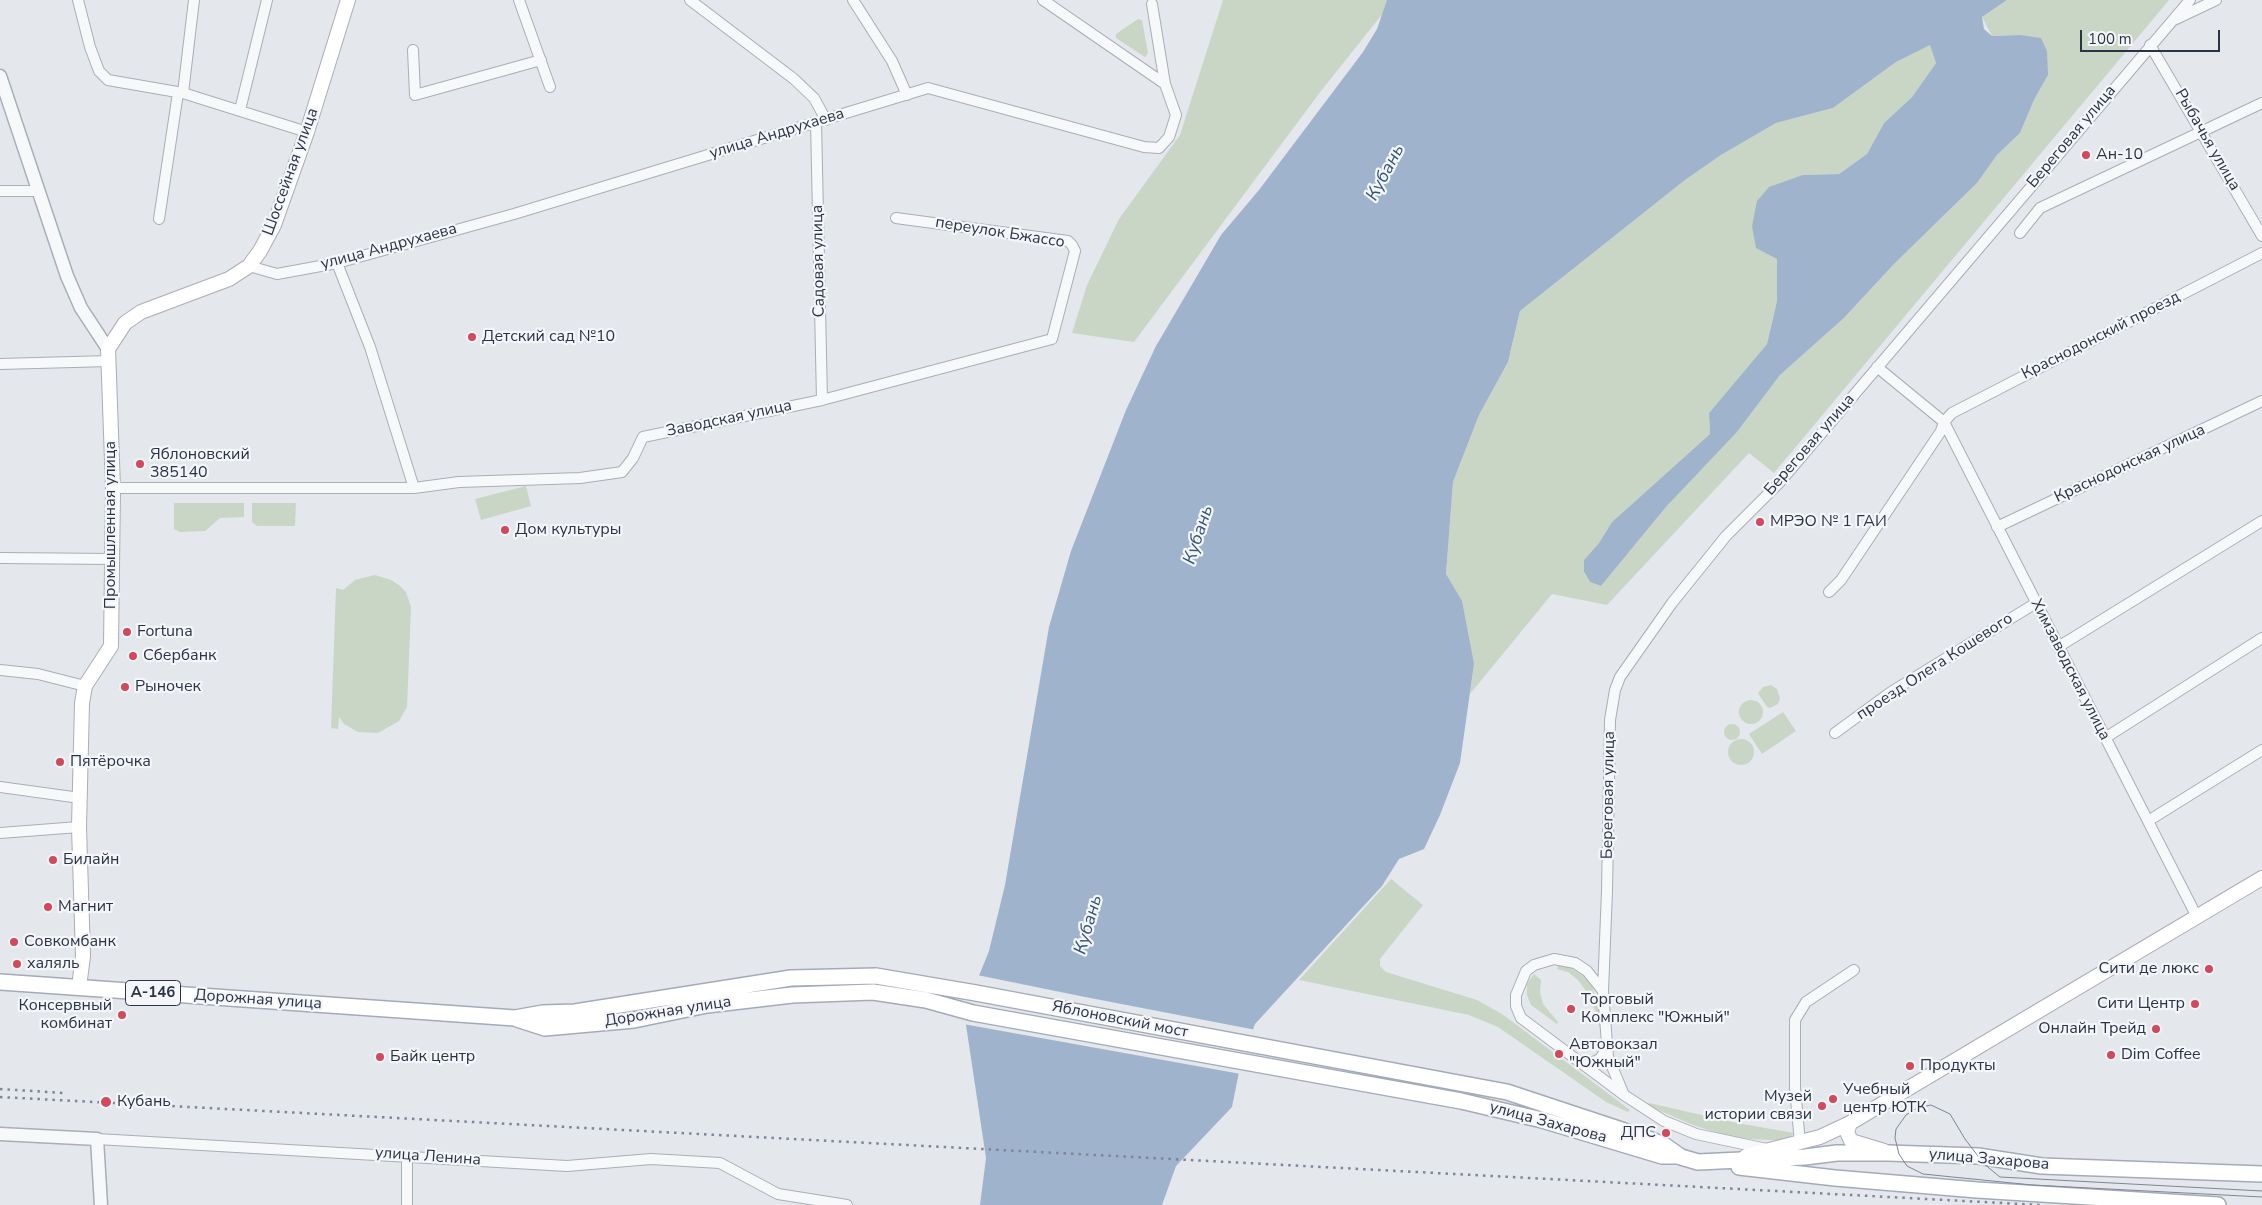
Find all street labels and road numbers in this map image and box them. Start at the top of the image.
street label: Береговая улица [2023,82,2121,192]
street label: Рыбачья улица [2170,86,2244,194]
street label: улица Андрухаева [707,104,847,164]
street label: Шоссейная улица [259,106,323,238]
street label: Садовая улица [808,205,830,317]
street label: переулок Бжассо [934,213,1066,253]
street label: улица Андрухаева [319,220,459,274]
street label: Краснодонский проезд [2019,288,2183,384]
street label: Береговая улица [1761,390,1859,500]
street label: Заводская улица [664,396,794,442]
street label: Краснодонская улица [2052,421,2208,507]
street label: Промышленная улица [101,441,121,609]
street label: Химзаводская улица [2026,596,2114,744]
street label: проезд Олега Кошевого [1853,609,2017,725]
street label: Береговая улица [1598,731,1620,859]
road number: А-146 [126,980,180,1006]
street label: Дорожная улица [193,986,323,1014]
street label: Дорожная улица [603,993,733,1031]
street label: Яблоновский мост [1050,997,1190,1043]
street label: улица Захарова [1487,1098,1609,1148]
street label: улица Ленина [374,1144,482,1170]
street label: улица Захарова [1928,1145,2050,1175]

